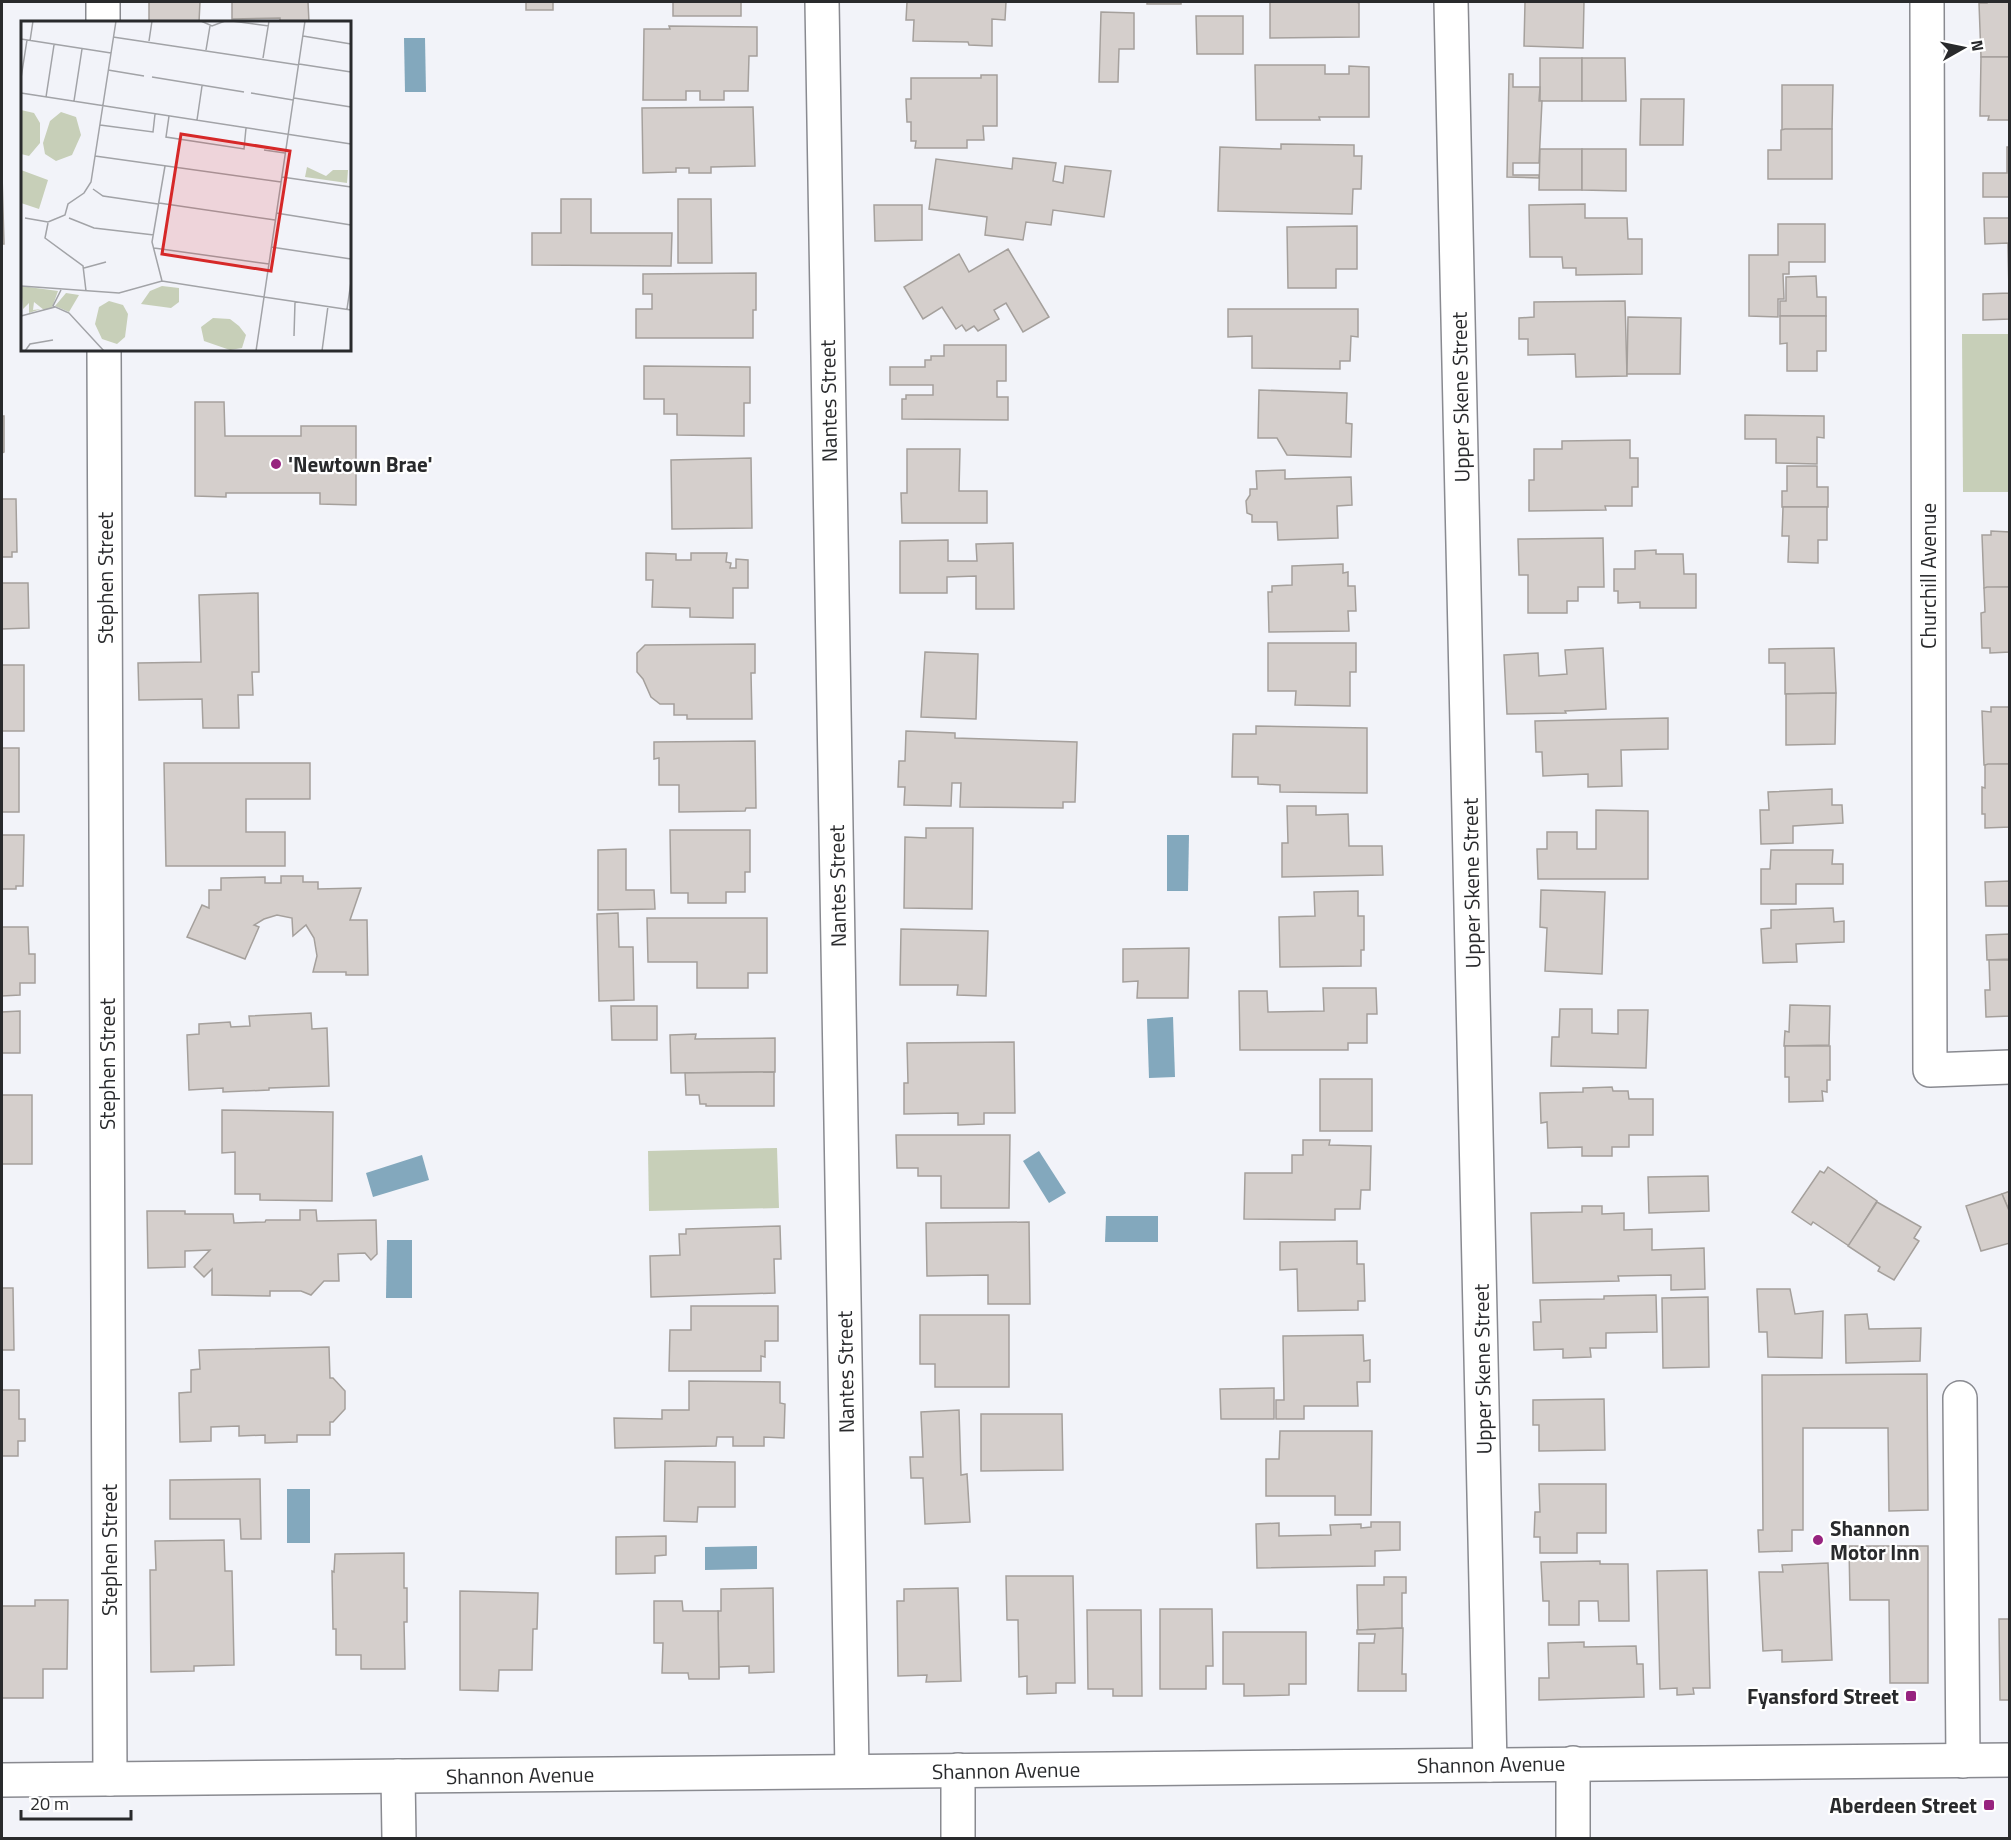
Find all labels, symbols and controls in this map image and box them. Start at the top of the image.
north arrow [1933,18,1993,78]
inset map [21,21,351,351]
text: N [1965,38,1991,53]
street label: Upper Skene Street [1443,311,1477,483]
street label: Nantes Street [811,339,845,462]
place label: 'Newtown Brae' [288,448,433,480]
marker: 'Newtown Brae' [269,457,283,471]
street label: Churchill Avenue [1912,503,1944,649]
street label: Stephen Street [89,511,121,644]
street label: Upper Skene Street [1454,797,1488,969]
street label: Nantes Street [820,824,854,947]
street label: Stephen Street [91,997,123,1130]
street label: Upper Skene Street [1465,1283,1499,1455]
street label: Nantes Street [828,1310,862,1433]
street label: Stephen Street [93,1483,125,1616]
place label: Shannon Motor Inn [1830,1512,1920,1568]
marker: Shannon Motor Inn [1811,1533,1825,1547]
place label: Fyansford Street [1747,1680,1899,1712]
marker: Fyansford Street [1904,1689,1918,1703]
street label: Shannon Avenue [1417,1747,1565,1781]
street label: Shannon Avenue [932,1753,1080,1787]
street label: Shannon Avenue [446,1758,594,1792]
scale bar [21,1783,130,1821]
place label: Aberdeen Street [1829,1789,1977,1821]
text: 20 m [30,1790,69,1817]
marker: Aberdeen Street [1982,1798,1996,1812]

